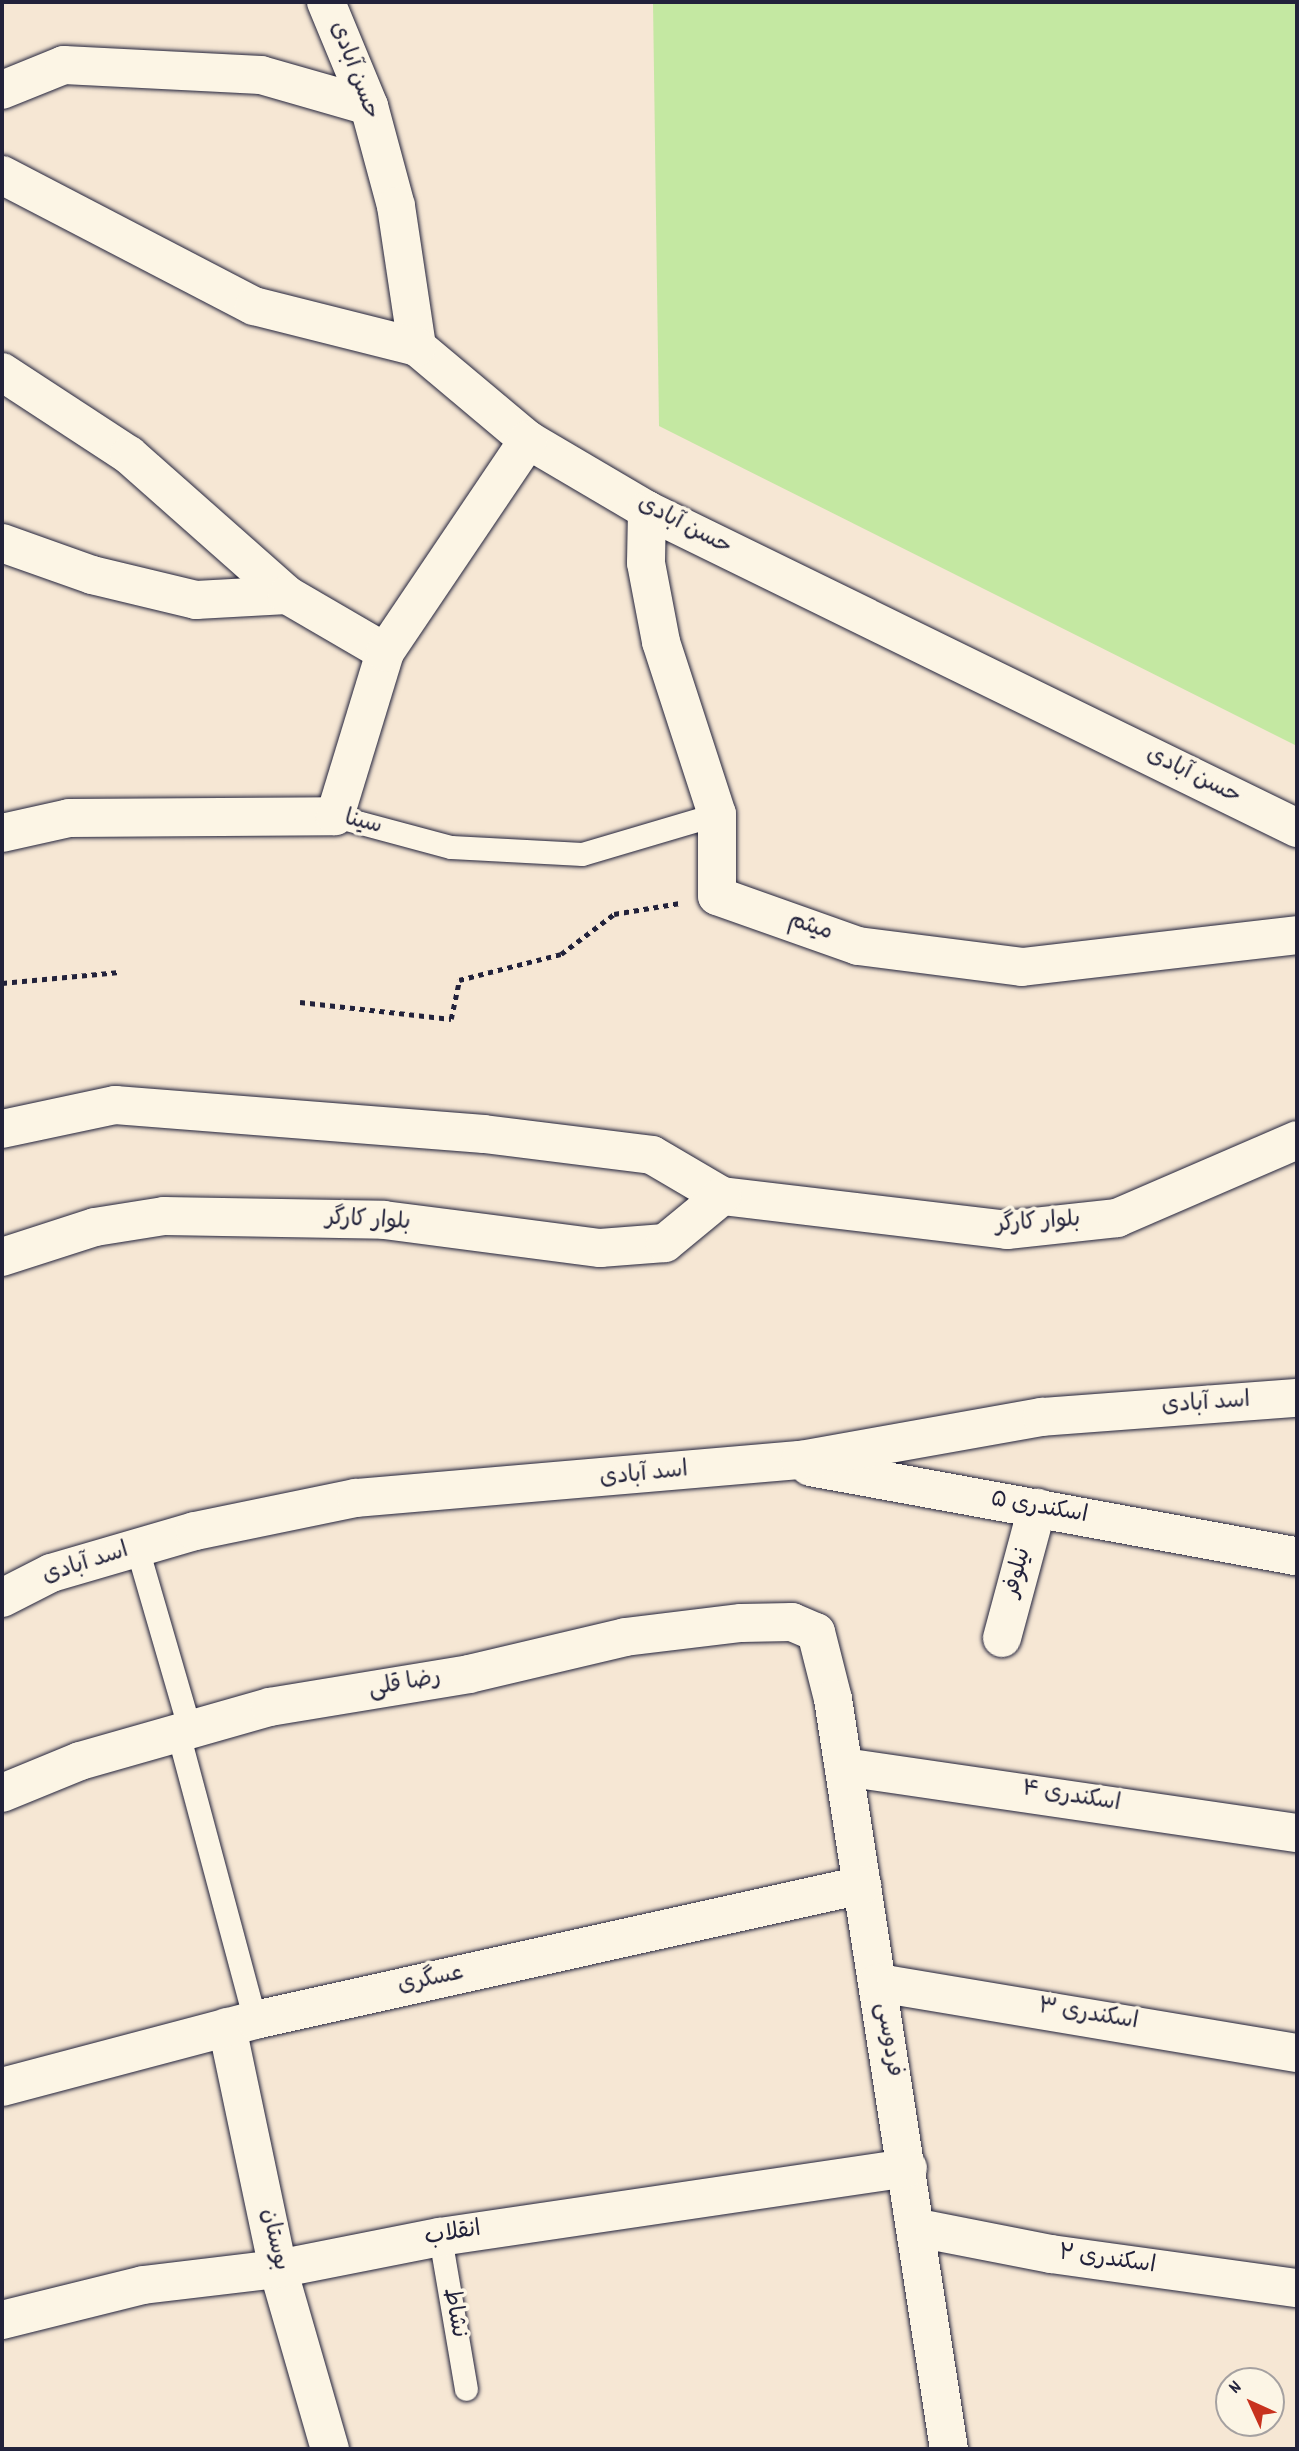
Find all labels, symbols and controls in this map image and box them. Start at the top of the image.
street label: حسن آبادی [322,18,384,124]
street label: حسن آبادی [632,491,736,563]
street label: حسن آبادی [1141,742,1245,812]
street label: سینا [341,806,385,842]
street label: میثم [784,908,836,948]
street label: بلوار کارگر [325,1206,411,1238]
street label: بلوار کارگر [994,1207,1082,1241]
street label: اسد آبادی [1161,1388,1251,1422]
street label: اسد آبادی [598,1458,690,1494]
street label: اسکندری ۵ [988,1487,1090,1531]
street label: اسد آبادی [40,1538,132,1592]
street label: نیلوفر [999,1545,1039,1601]
street label: رضا قلی [367,1665,443,1705]
street label: اسکندری ۴ [1020,1777,1122,1819]
street label: عسگری [396,1961,466,2001]
street label: اسکندری ۳ [1036,1994,1140,2038]
street label: فردوسی [868,2001,906,2079]
street label: بوستان [252,2206,294,2274]
street label: انقلاب [423,2217,483,2253]
street label: اسکندری ۲ [1057,2241,1157,2281]
street label: نشاط [435,2286,471,2340]
north arrow [1215,2367,1285,2437]
text: N [1223,2375,1249,2401]

